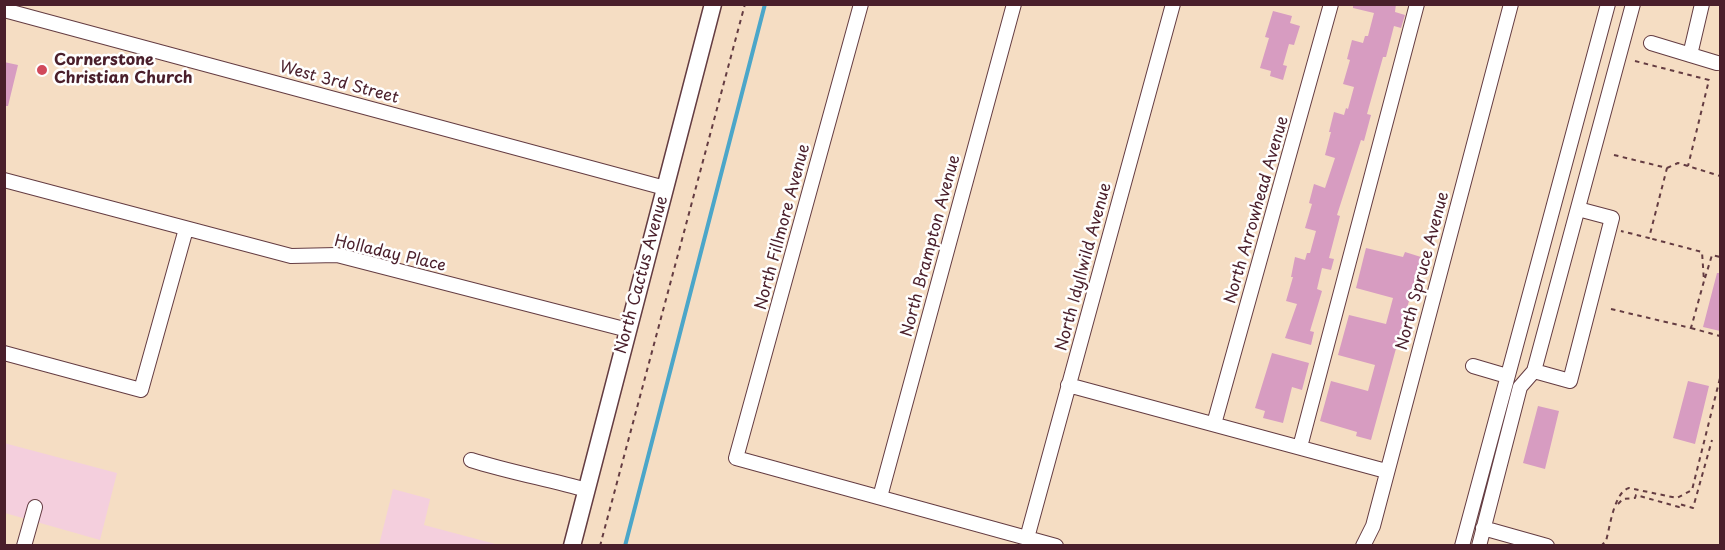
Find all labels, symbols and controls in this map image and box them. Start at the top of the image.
place label: Cornerstone Christian Church [54,51,193,89]
street label: West 3rd Street [277,58,401,108]
marker: Cornerstone Christian Church [35,63,49,77]
street label: North Arrowhead Avenue [1221,114,1293,306]
street label: North Fillmore Avenue [752,142,814,312]
street label: North Brampton Avenue [897,153,965,339]
street label: North Idyllwild Avenue [1052,181,1116,353]
street label: North Spruce Avenue [1393,190,1453,352]
street label: North Cactus Avenue [612,194,672,356]
street label: Holladay Place [332,232,448,276]

